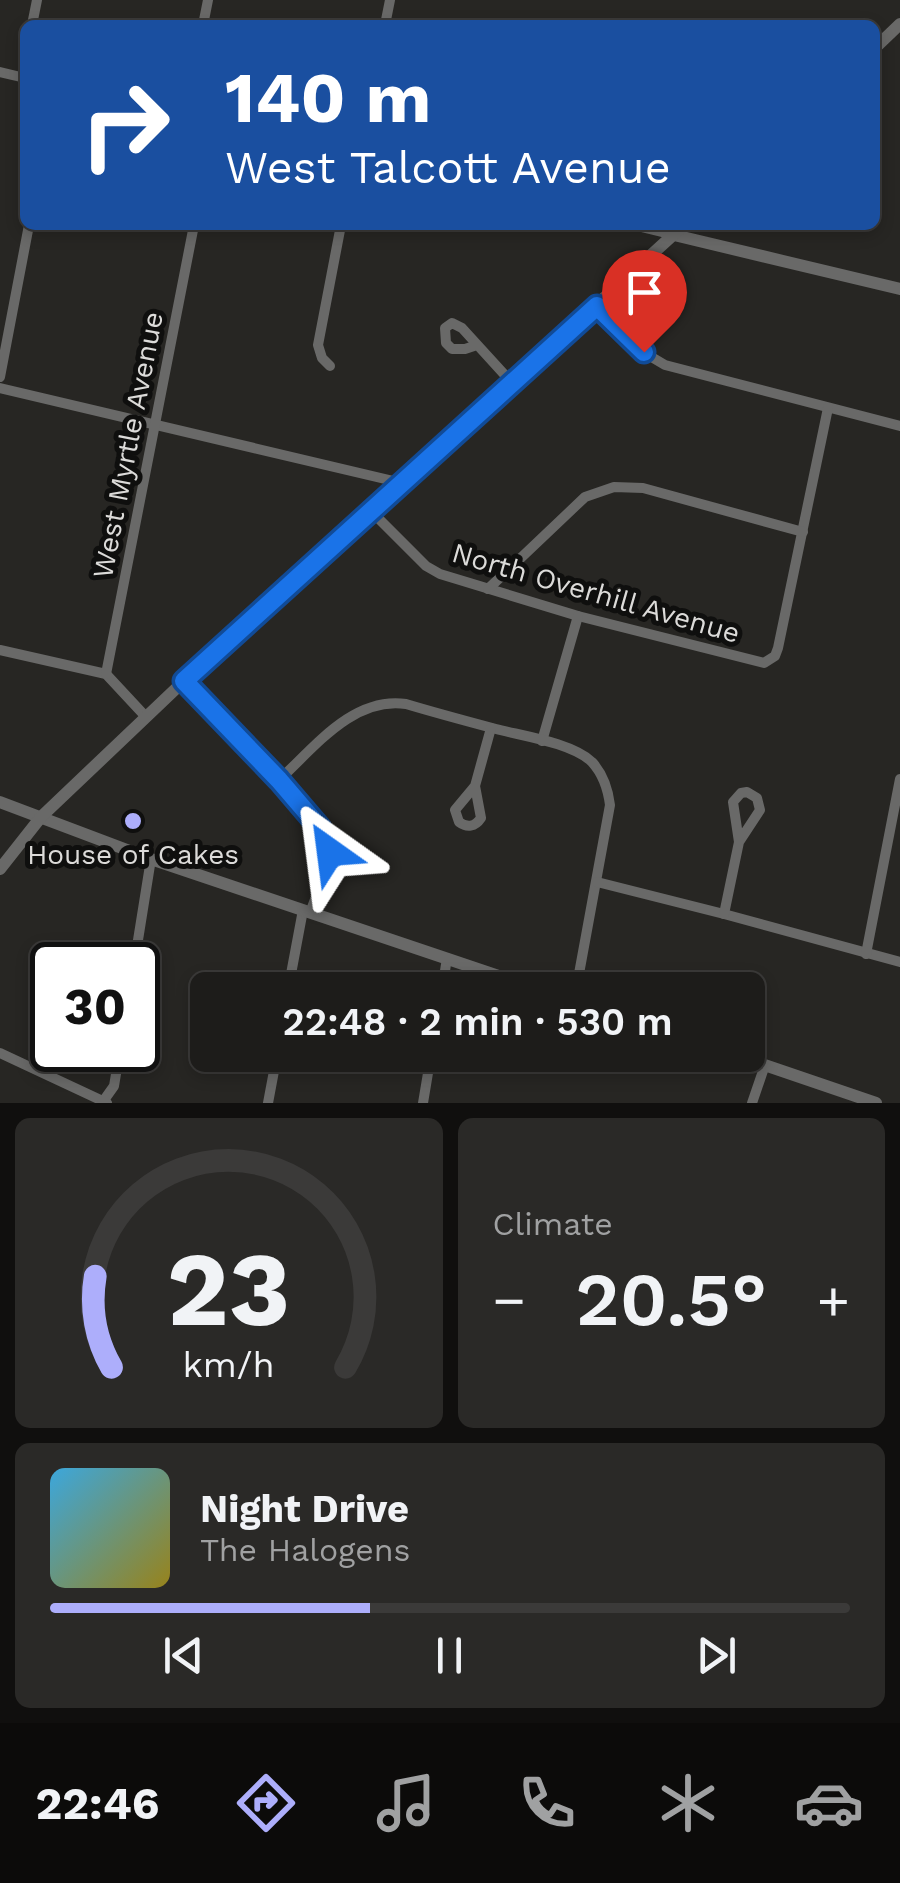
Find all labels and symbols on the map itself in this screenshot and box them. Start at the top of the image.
pin [602,250,687,353]
street label: West Myrtle Avenue [86,309,170,581]
street label: North Overhill Avenue [448,536,744,650]
position arrow [278,800,382,904]
marker: House of Cakes [122,810,144,832]
place label: House of Cakes [27,838,239,871]
speed limit sign: 30 [30,942,160,1072]

